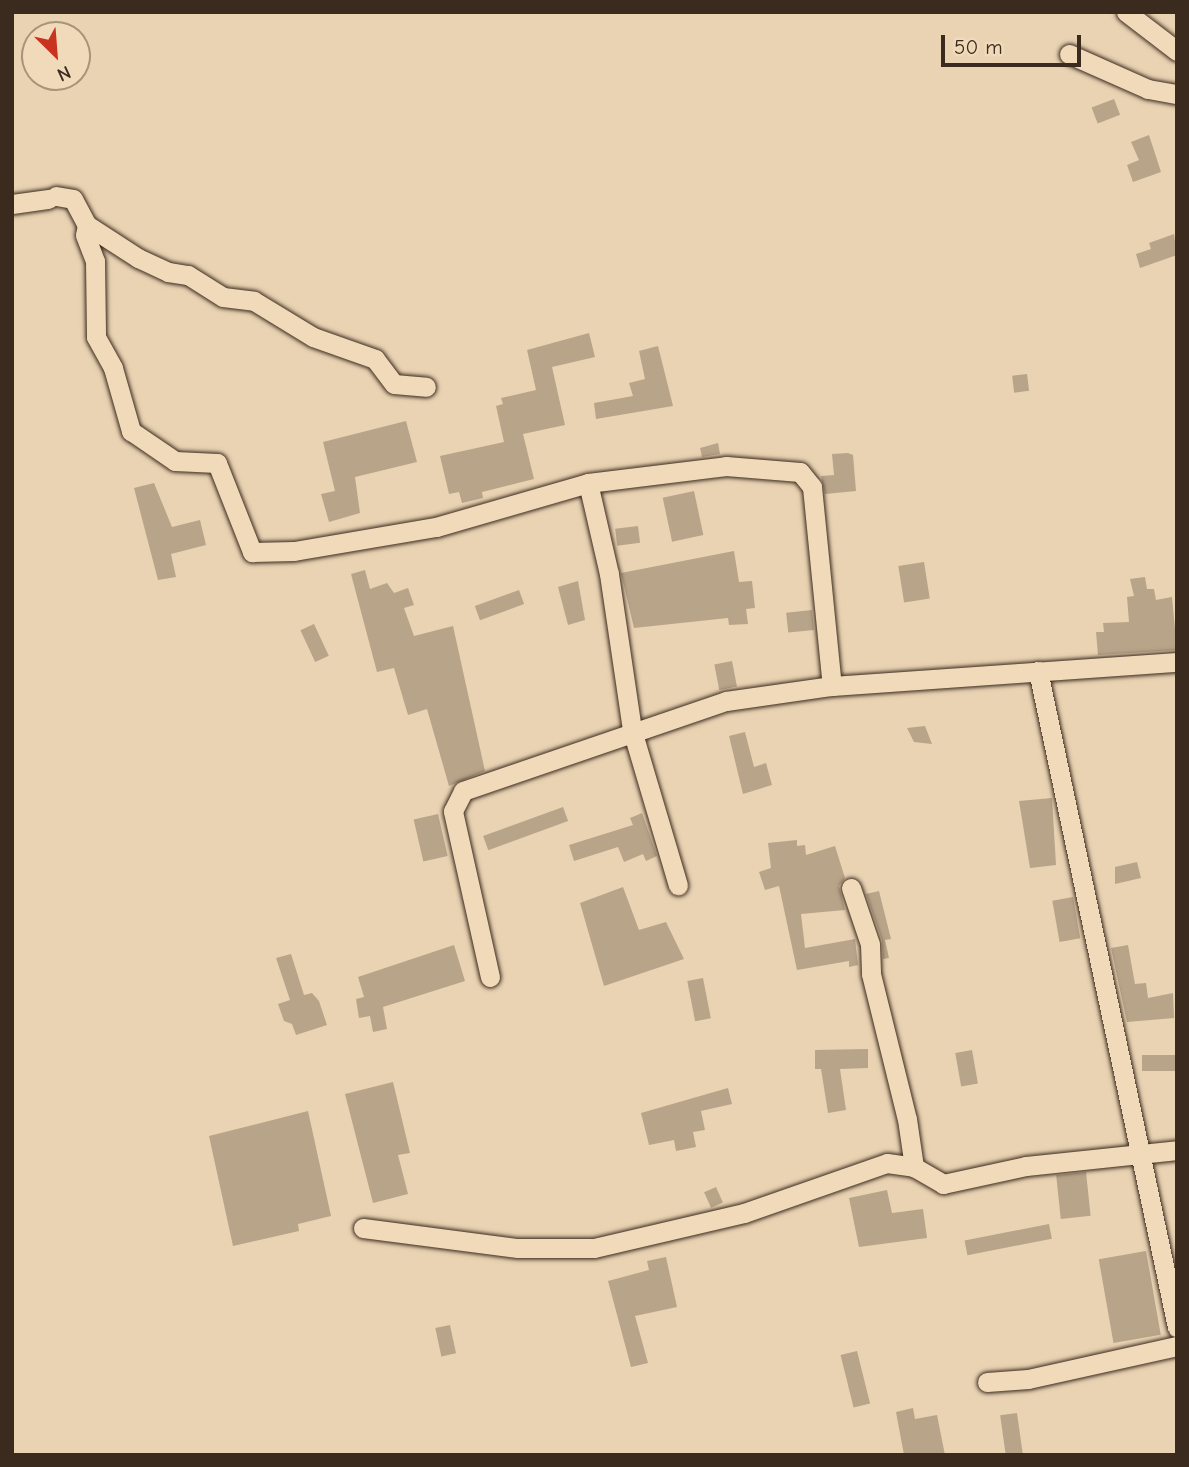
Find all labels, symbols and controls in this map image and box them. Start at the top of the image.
north arrow [21,21,91,91]
scale bar [944,21,1084,65]
text: 50 m [954,35,1003,59]
text: N [54,61,74,86]

